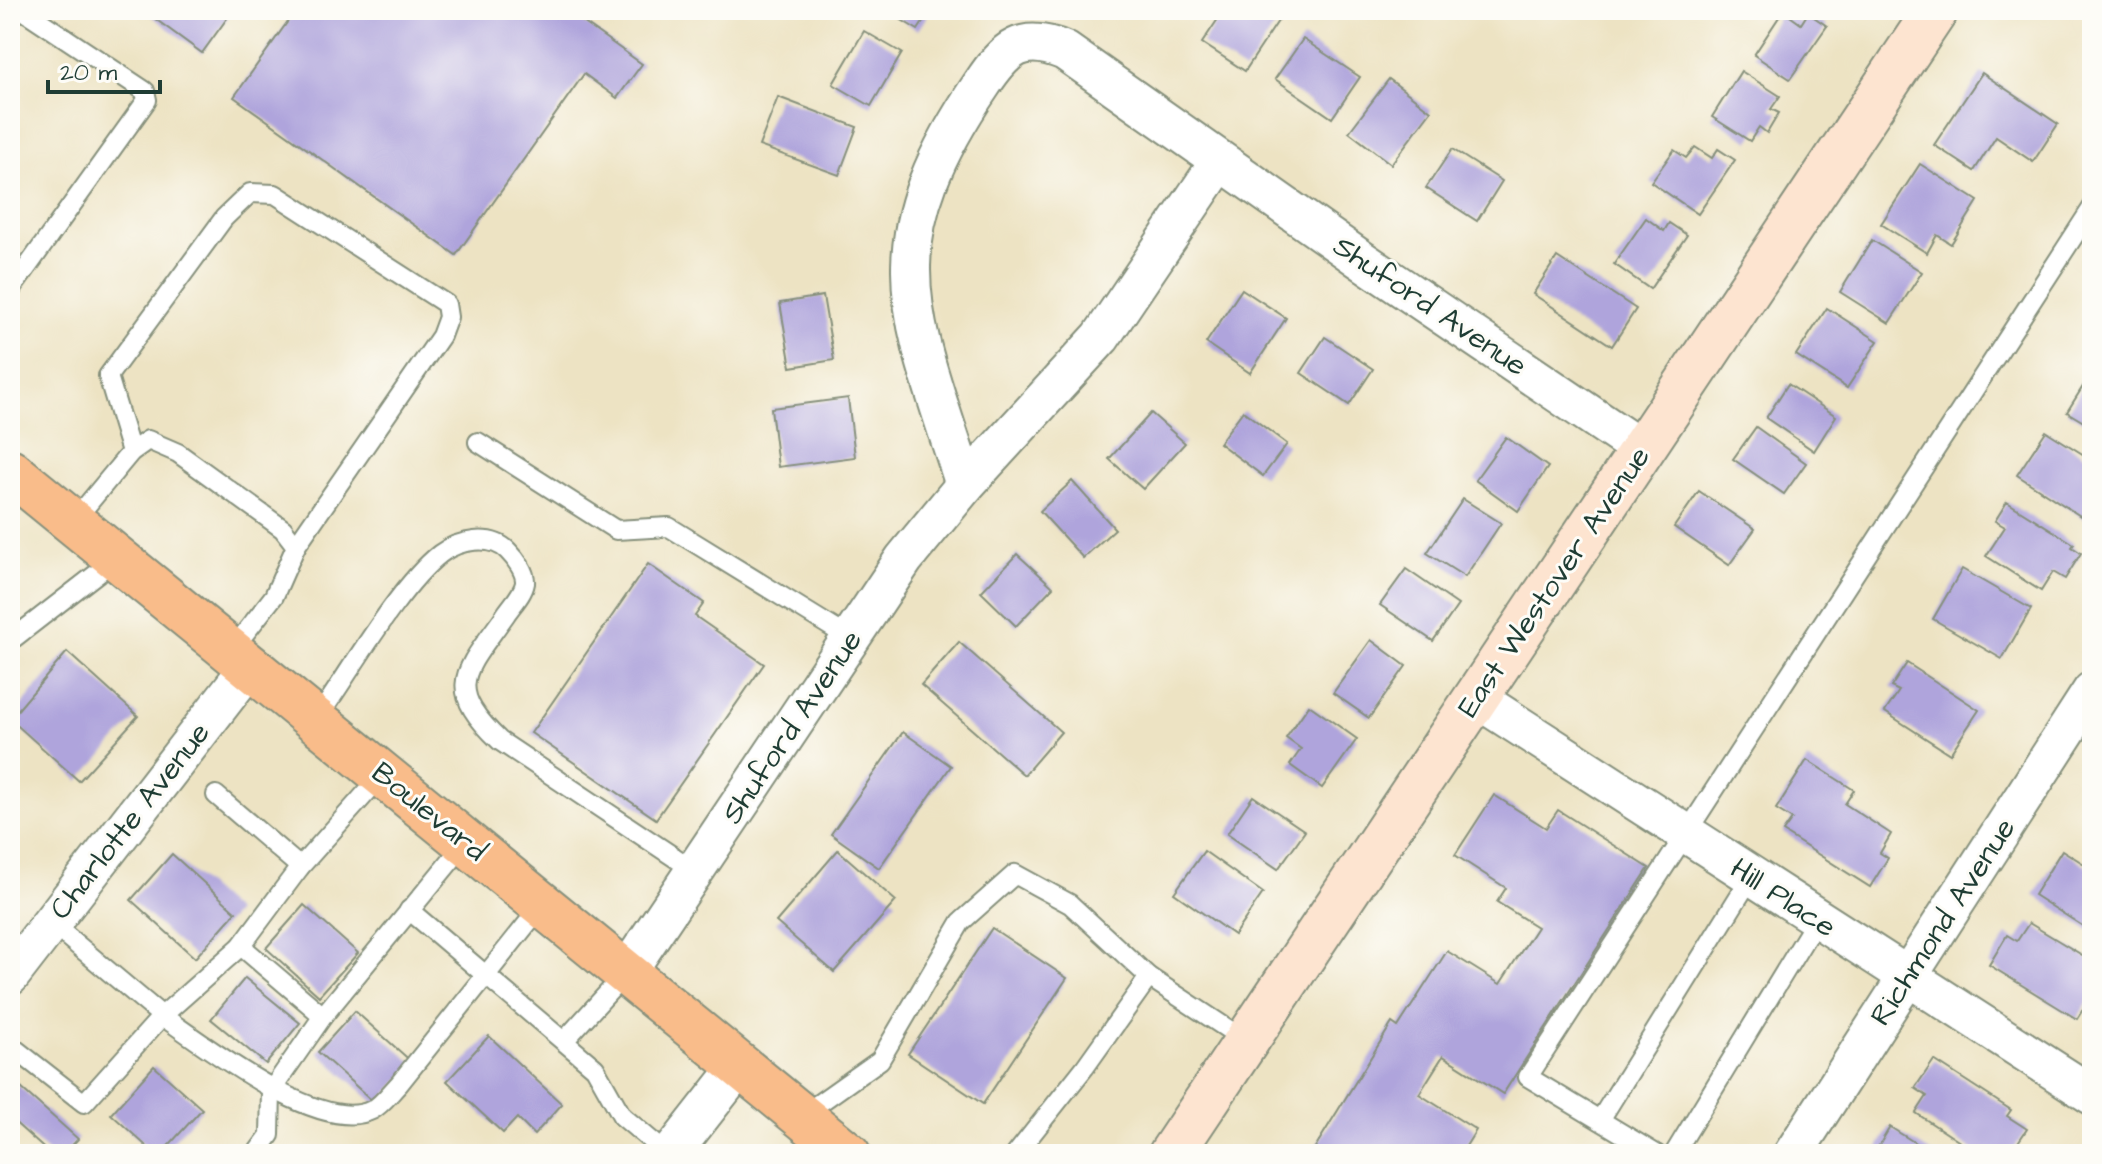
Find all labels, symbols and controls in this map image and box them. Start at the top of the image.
scale bar [48,44,160,94]
text: 20 m [60,56,117,90]
street label: Shuford Avenue [1325,226,1535,386]
street label: East Westover Avenue [1448,438,1660,726]
street label: Shuford Avenue [712,622,872,832]
street label: Charlotte Avenue [40,714,220,928]
street label: Boulevard [362,753,496,871]
street label: Richmond Avenue [1860,810,2026,1034]
street label: Hill Place [1722,848,1844,948]

